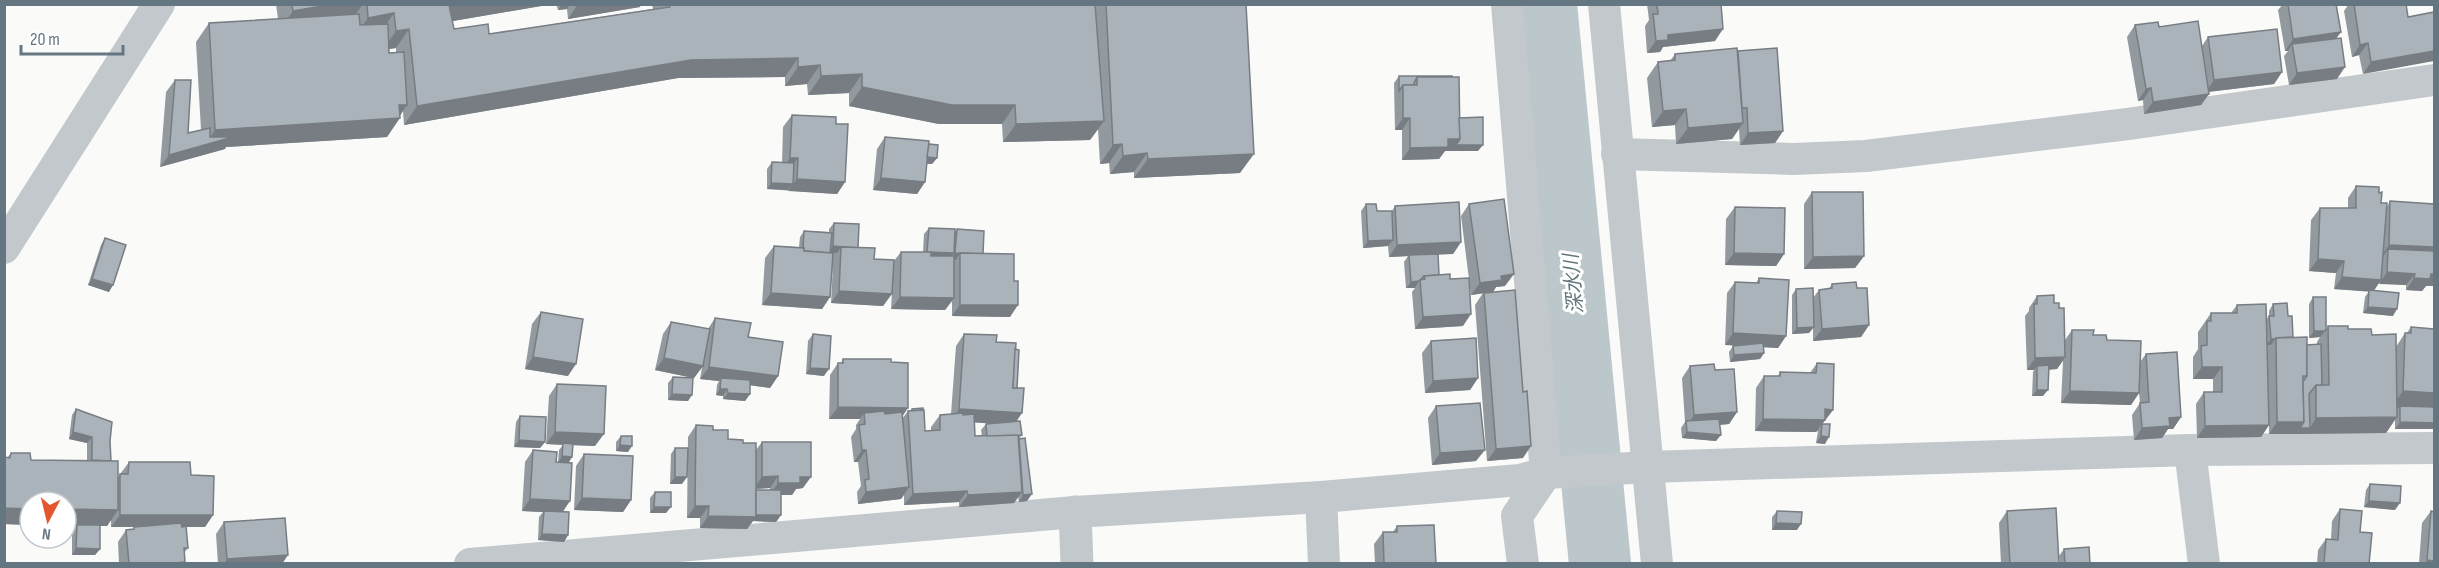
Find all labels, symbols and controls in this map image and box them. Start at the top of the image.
scale bar [21,18,123,56]
text: 20 m [30,29,60,50]
water label: 深水川 [1559,251,1589,315]
north arrow [18,490,78,550]
text: N [41,523,52,543]

